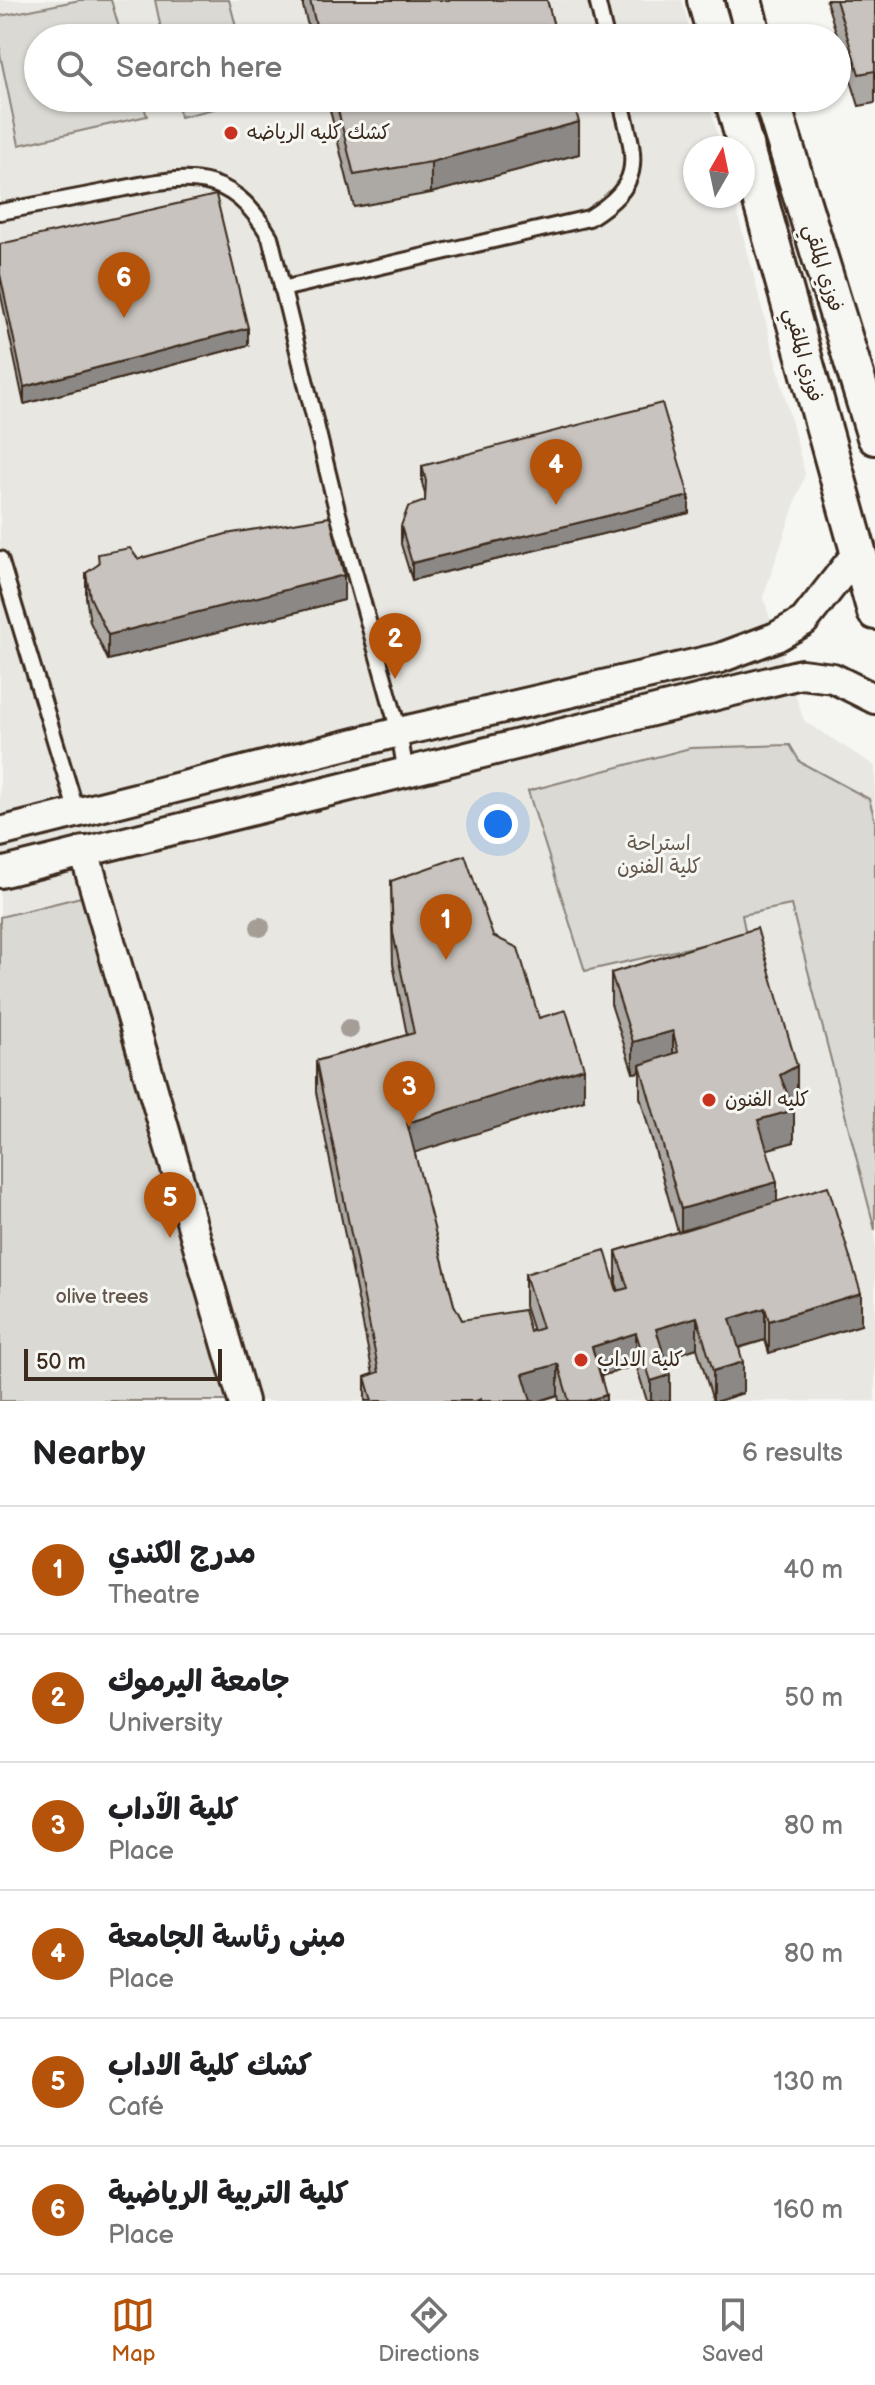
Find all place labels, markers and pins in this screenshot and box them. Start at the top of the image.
place label: كشك كليه الرياضه [247,121,390,145]
marker: كشك كليه الرياضه [222,124,240,142]
pin: 6 [98,252,150,318]
pin: 4 [530,439,582,505]
pin: 2 [369,613,421,679]
pin: 1 [420,894,472,960]
pin: 3 [383,1061,435,1127]
place label: كليه الفنون [725,1088,809,1112]
marker: كليه الفنون [700,1091,718,1109]
pin: 5 [144,1172,196,1238]
place label: كلية الاداب [597,1348,683,1372]
marker: كلية الاداب [572,1351,590,1369]

